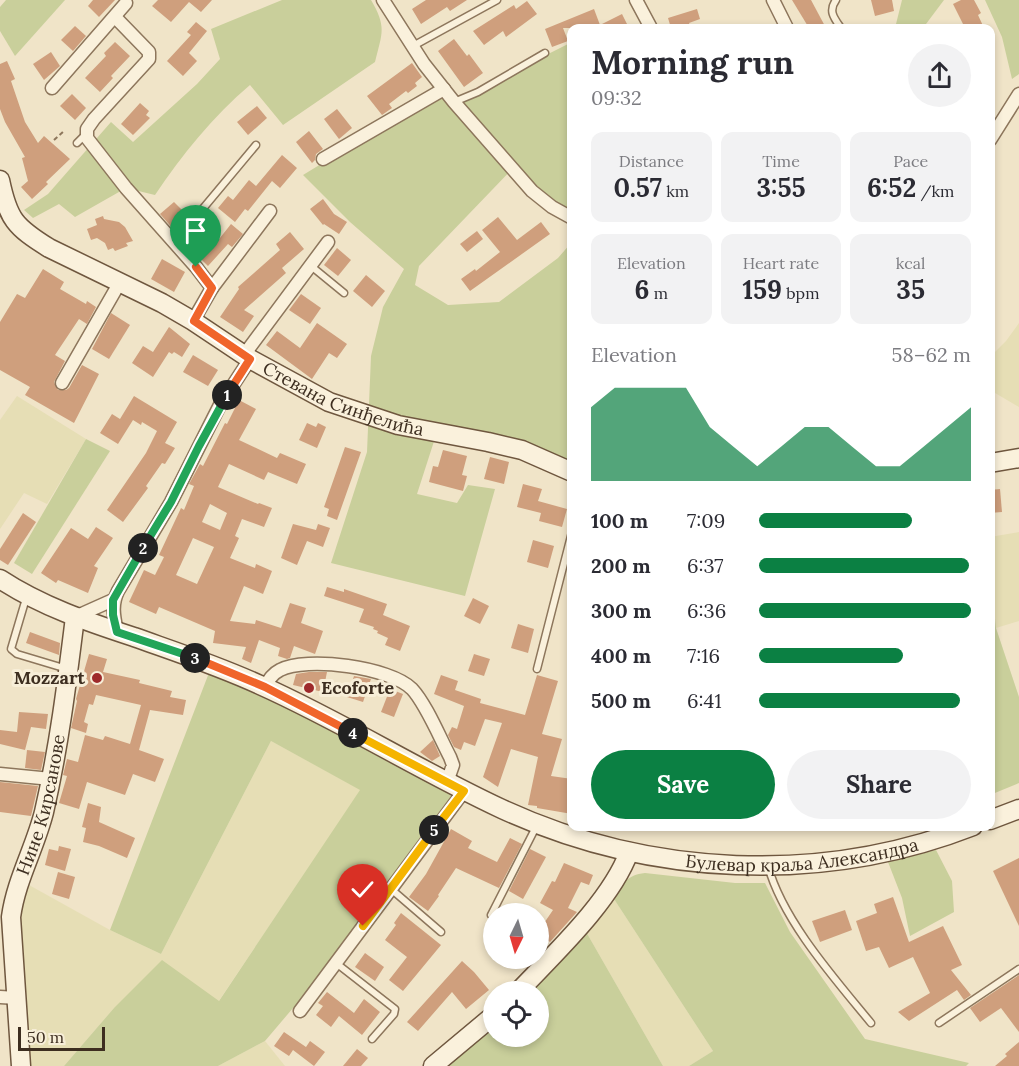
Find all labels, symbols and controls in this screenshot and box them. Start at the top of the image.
text: Morning run [591,41,794,83]
button: share [908,44,971,107]
text: 09:32 [591,85,642,110]
text: Distance [619,151,684,171]
text: Time [762,151,800,171]
text: Pace [893,151,928,171]
text: 0.57 [614,171,662,204]
text: 3:55 [756,171,806,204]
text: 6:52 [867,171,916,204]
text: km [662,181,689,201]
text: /km [916,181,954,201]
pin [170,205,221,267]
icon: arrive [179,214,212,247]
text: Elevation [617,253,686,273]
text: Heart rate [743,253,819,273]
text: kcal [896,253,925,273]
text: 6 [635,273,650,306]
text: 159 [743,273,782,306]
text: 35 [896,273,925,306]
text: m [650,283,668,303]
text: bpm [782,283,819,303]
text: Elevation [591,342,677,367]
text: 58–62 m [892,342,971,367]
street label: Стевана Синђелића [259,356,426,441]
pin: 1 [212,380,242,410]
text: 1 [224,385,230,405]
text: 100 m [591,508,648,533]
text: 7:09 [687,508,725,533]
pin: 2 [128,533,158,563]
text: 2 [139,538,147,558]
text: 200 m [591,553,651,578]
text: 6:37 [687,553,723,578]
text: 300 m [591,598,651,623]
text: 6:36 [687,598,726,623]
pin: 3 [180,643,210,673]
text: 400 m [591,643,651,668]
text: 7:16 [687,643,720,668]
text: 3 [191,648,199,668]
place label: Mozzart [14,666,86,689]
marker: Mozzart [90,671,104,685]
place label: Ecoforte [321,676,394,699]
marker: Ecoforte [302,681,316,695]
text: 500 m [591,688,651,713]
text: 6:41 [687,688,722,713]
pin: 4 [338,718,368,748]
text: 4 [349,723,357,743]
street label: Нине Кирсанове [11,732,70,878]
button: Save [591,750,775,819]
button: Share [787,750,971,819]
pin: 5 [419,815,449,845]
text: 5 [430,820,438,840]
street label: Булевар краља Александра [684,833,921,877]
pin [337,864,388,926]
icon: check [346,873,379,906]
north arrow [483,903,549,969]
map controls [483,903,549,1047]
button: locate [483,981,549,1047]
scale bar [18,1024,105,1052]
text: 50 m [27,1027,64,1047]

